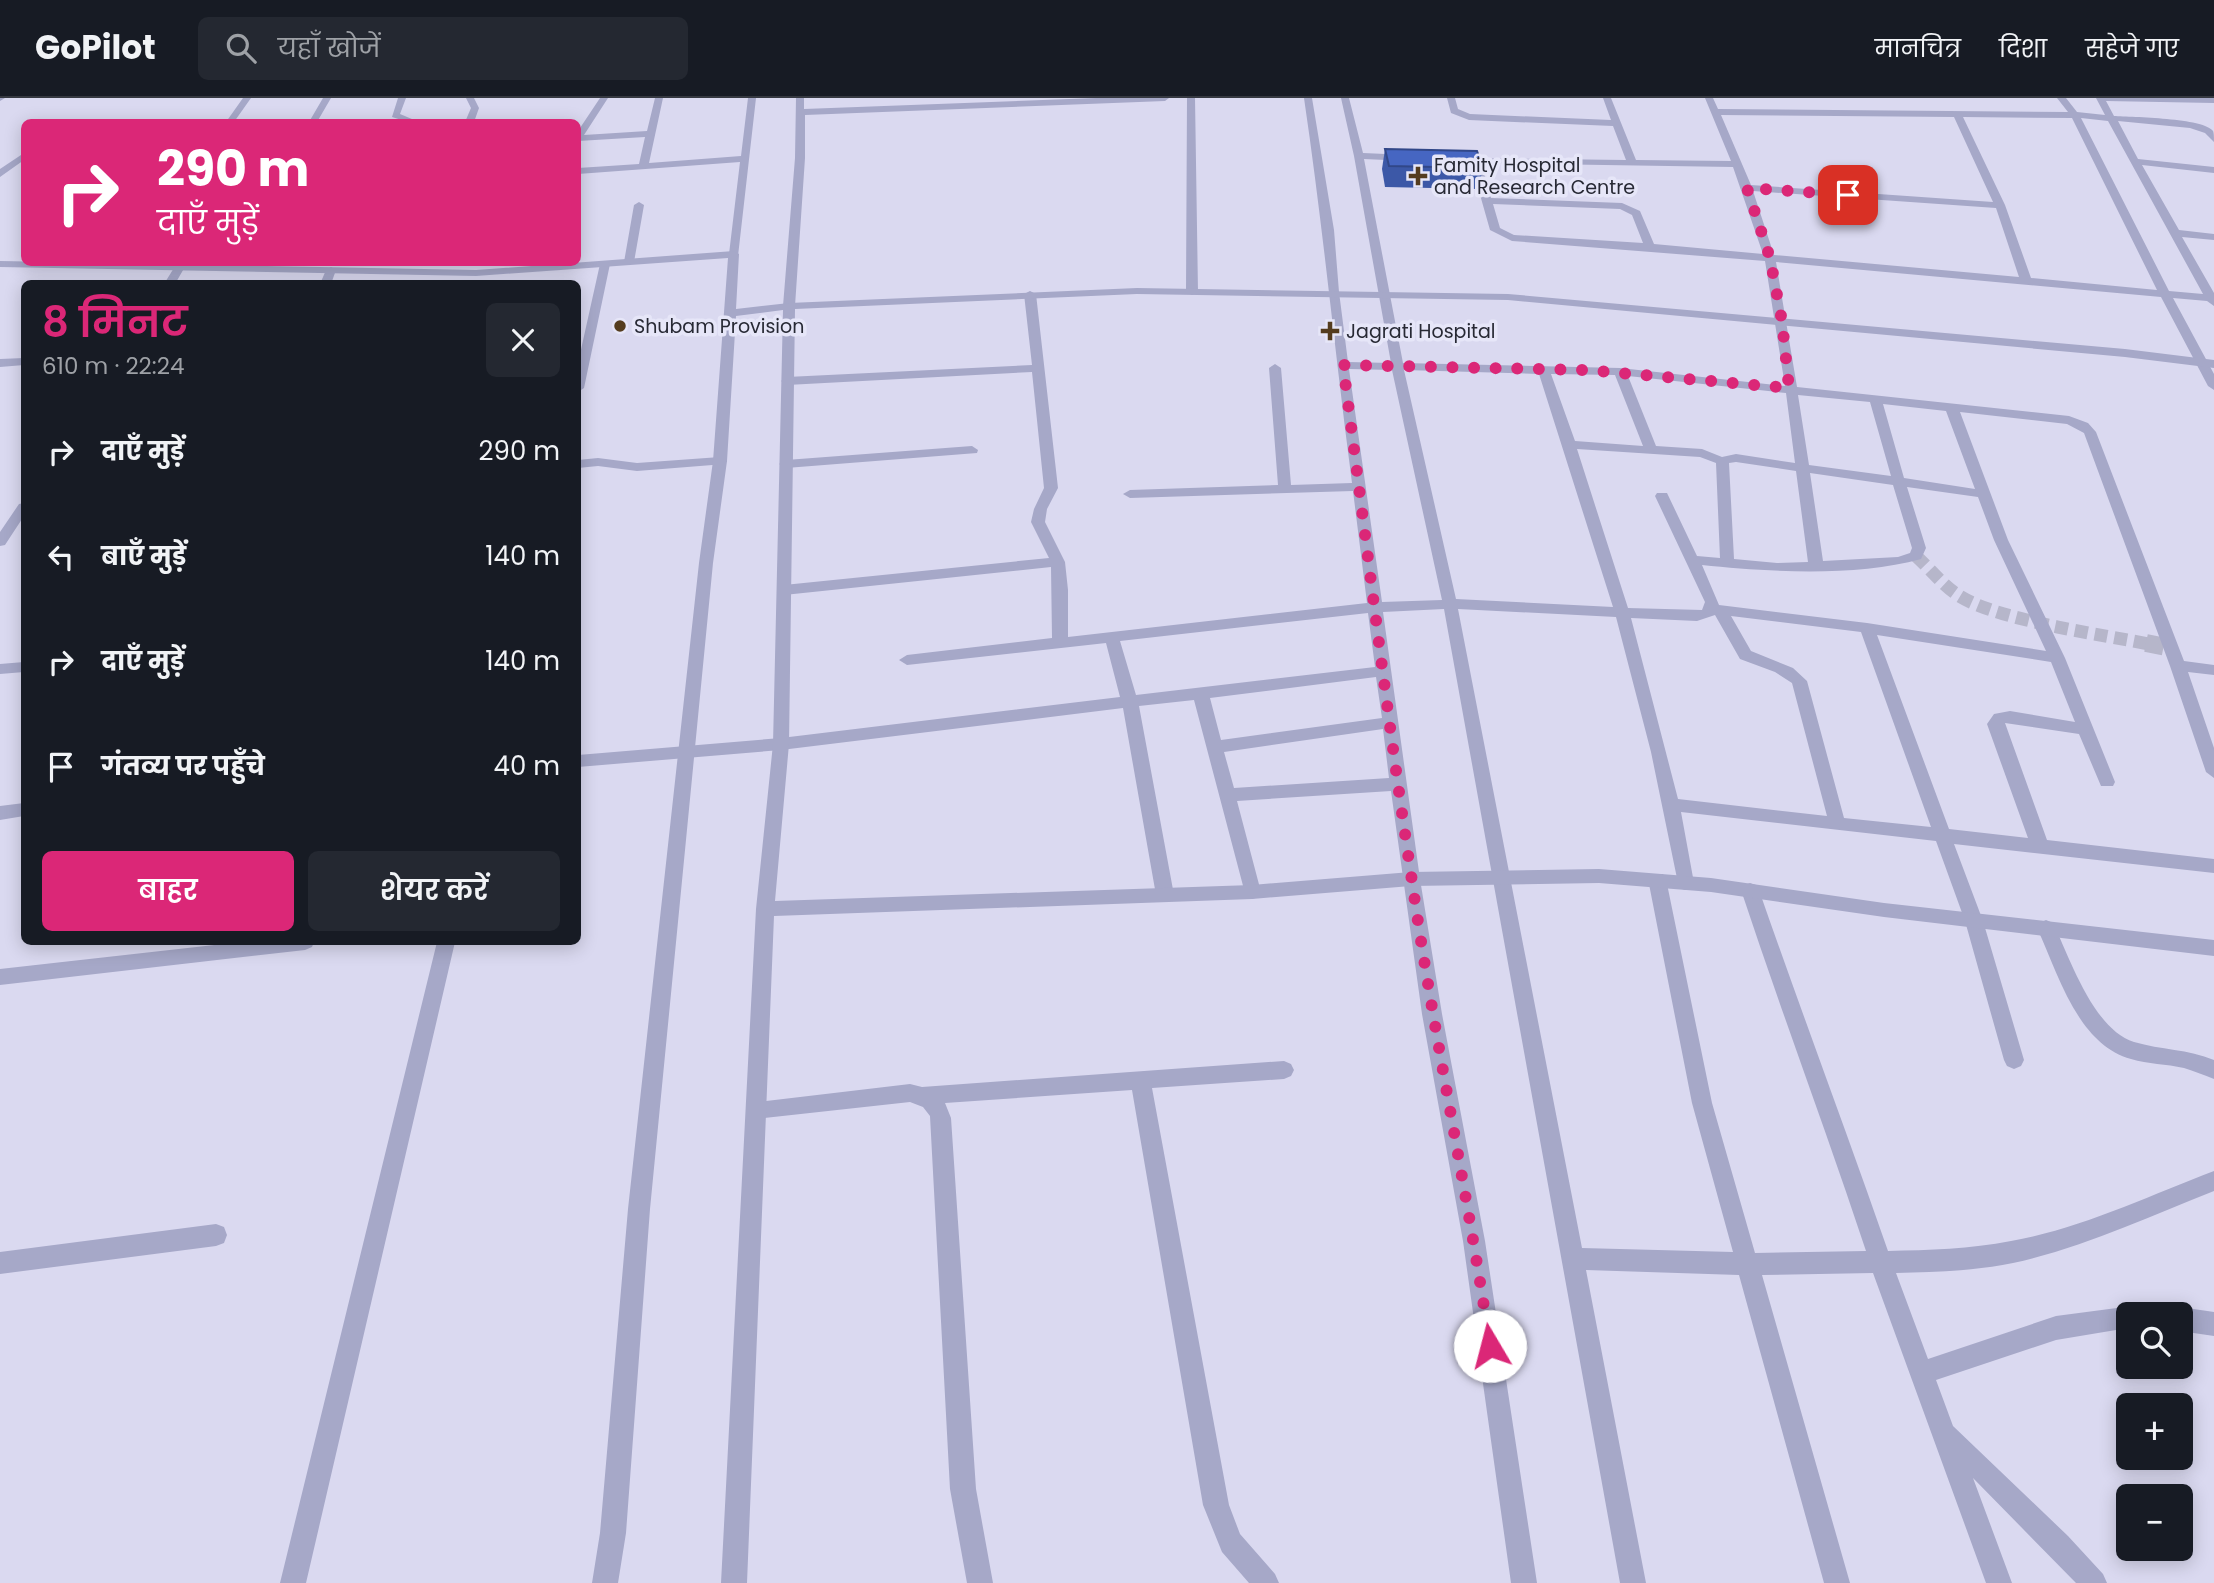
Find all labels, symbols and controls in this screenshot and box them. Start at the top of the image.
search box [198,17,688,80]
text: GoPilot [35,24,156,71]
icon: search [222,29,260,67]
text: यहाँ खोजें [278,30,380,66]
text: मानचित्र [1875,32,1961,65]
text: दिशा [1999,32,2047,65]
text: सहेजे गए [2085,32,2179,65]
text: 290 m [157,135,309,203]
icon: right [42,147,133,238]
place label: Famity Hospital and Research Centre [1434,152,1635,201]
pin [1818,165,1878,225]
marker: Famity Hospital and Research Centre [1408,166,1428,186]
icon: arrive [1829,176,1867,214]
text: दाएँ मुड़ें [157,200,259,245]
text: 8 मिनट [42,293,188,352]
button: close [486,303,560,377]
place label: Shubam Provision [634,313,804,340]
marker: Shubam Provision [612,318,628,334]
place label: Jagrati Hospital [1346,318,1496,345]
marker: Jagrati Hospital [1320,321,1340,341]
text: 610 m · 22:24 [42,350,184,382]
icon: right [42,433,80,471]
text: दाएँ मुड़ें [101,433,184,469]
text: 290 m [479,433,560,469]
icon: left [42,538,80,576]
text: बाएँ मुड़ें [101,538,186,574]
text: 140 m [485,538,560,574]
icon: right [42,643,80,681]
text: दाएँ मुड़ें [101,643,184,679]
text: 140 m [485,643,560,679]
icon: arrive [42,748,80,786]
text: गंतव्य पर पहुँचे [101,748,265,784]
text: 40 m [494,748,560,784]
button: बाहर [42,851,294,931]
button: शेयर करें [308,851,560,931]
map controls [2116,1302,2193,1561]
button: search [2116,1302,2193,1379]
position arrow [1453,1309,1527,1383]
button: + [2116,1393,2193,1470]
button: − [2116,1484,2193,1561]

